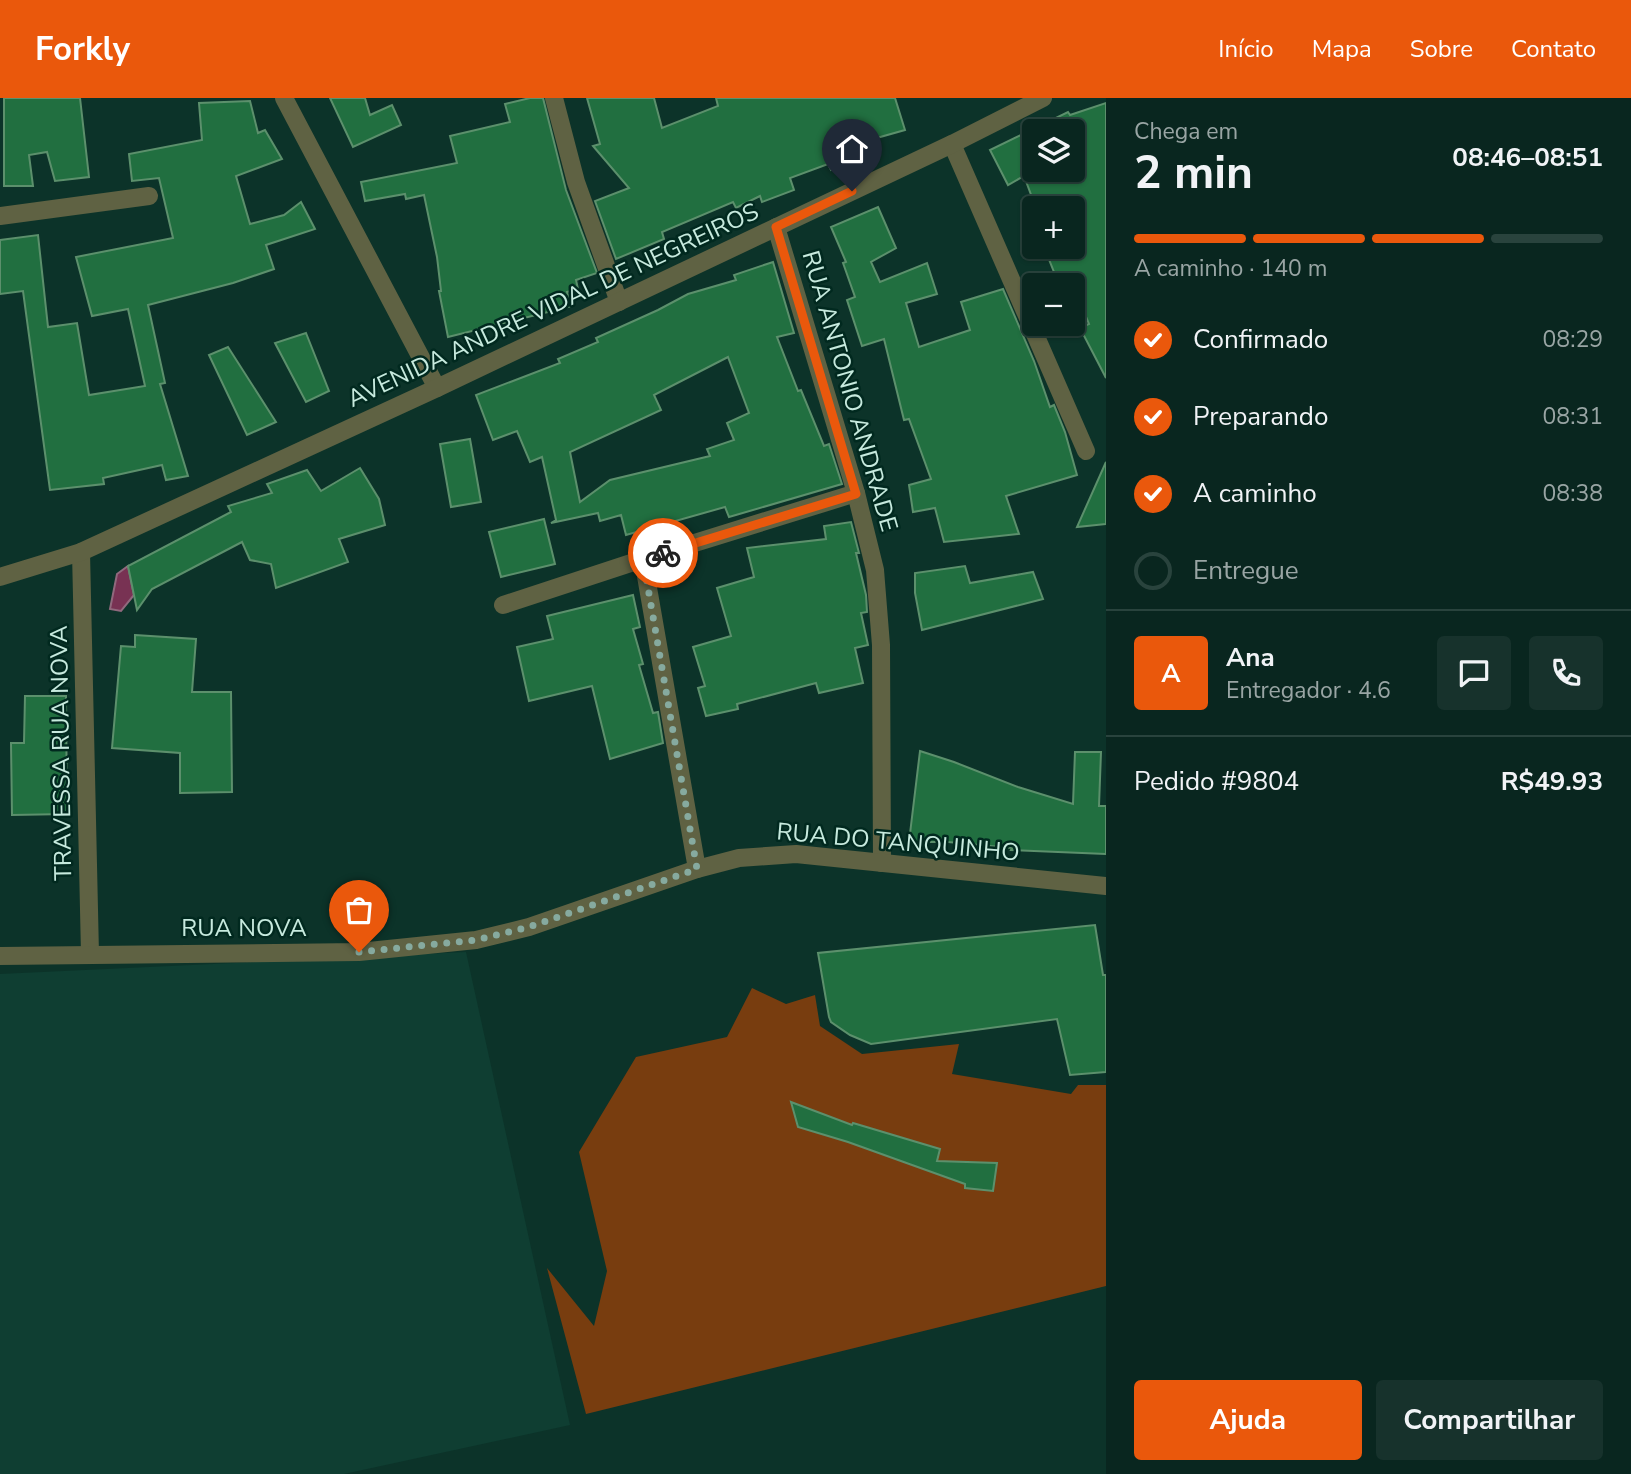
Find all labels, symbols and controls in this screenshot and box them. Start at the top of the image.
text: Forkly [35,27,130,72]
text: Início [1218,33,1274,65]
text: Mapa [1312,33,1372,65]
text: Sobre [1410,33,1473,65]
text: Contato [1511,33,1596,65]
text: Chega em [1134,116,1238,147]
pin [822,119,882,191]
map controls [1022,119,1085,336]
button: layers [1022,119,1085,182]
icon: home [833,130,871,168]
text: 08:46–08:51 [1452,140,1603,175]
text: 2 min [1134,141,1253,204]
street label: AVENIDA ANDRE VIDAL DE NEGREIROS [342,195,764,415]
button: + [1022,196,1085,259]
street label: RUA ANTONIO ANDRADE [795,247,905,535]
text: A caminho · 140 m [1134,253,1327,284]
button: − [1022,273,1085,336]
icon: check [1134,321,1172,359]
text: Confirmado [1193,322,1328,357]
text: 08:29 [1543,324,1603,355]
icon: check [1134,398,1172,436]
text: Preparando [1193,399,1328,434]
text: 08:31 [1543,401,1603,432]
icon: check [1134,475,1172,513]
text: A caminho [1193,476,1317,511]
text: 08:38 [1543,478,1603,509]
courier [628,518,698,588]
icon: bike [644,534,682,572]
text: Entregue [1193,553,1299,588]
street label: TRAVESSA RUA NOVA [43,625,79,881]
button: chat [1437,636,1511,710]
button: phone [1529,636,1603,710]
text: Ana [1226,640,1275,675]
text: A [1161,656,1181,691]
text: Entregador · 4.6 [1226,675,1391,706]
text: Pedido #9804 [1134,764,1299,799]
text: R$49.93 [1501,764,1603,799]
street label: RUA DO TANQUINHO [775,815,1021,869]
pin [329,880,389,952]
icon: bag [340,891,378,929]
street label: RUA NOVA [181,912,307,944]
button: Ajuda [1134,1380,1362,1460]
button: Compartilhar [1376,1380,1603,1460]

